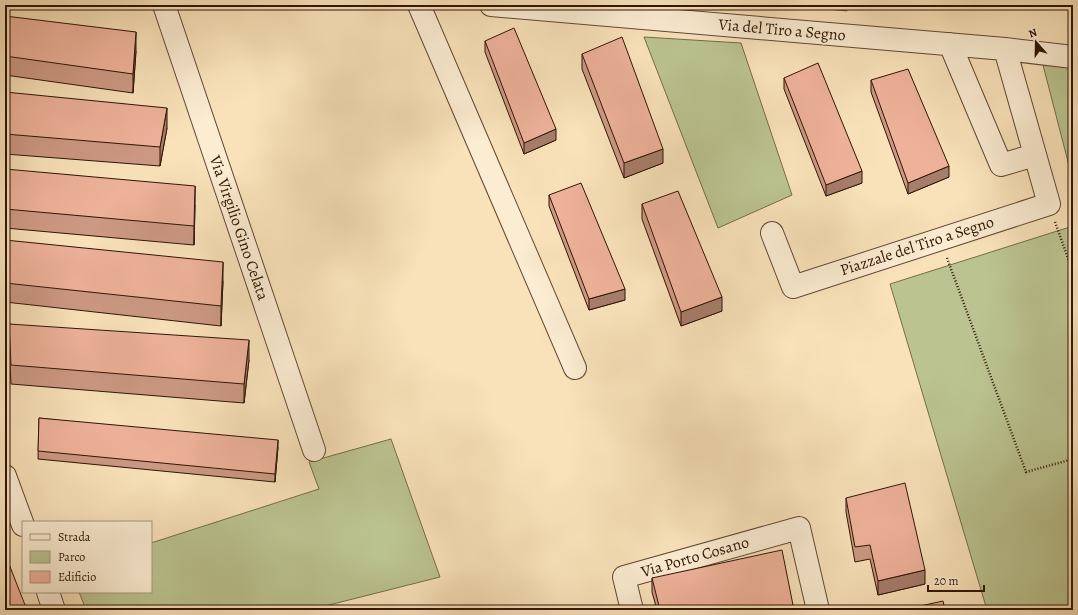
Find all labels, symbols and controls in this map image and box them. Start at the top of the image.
street label: Via del Tiro a Segno [717,13,846,47]
north arrow [1016,22,1056,62]
text: N [1026,25,1039,41]
street label: Via Virgilio Gino Celata [204,152,274,304]
street label: Piazzale del Tiro a Segno [837,211,997,281]
legend [22,521,152,593]
text: Strada [58,529,91,545]
street label: Via Porto Cosano [638,531,751,583]
text: Parco [58,549,85,565]
scale bar [928,567,984,593]
text: Edificio [58,569,96,585]
text: 20 m [934,573,958,589]

